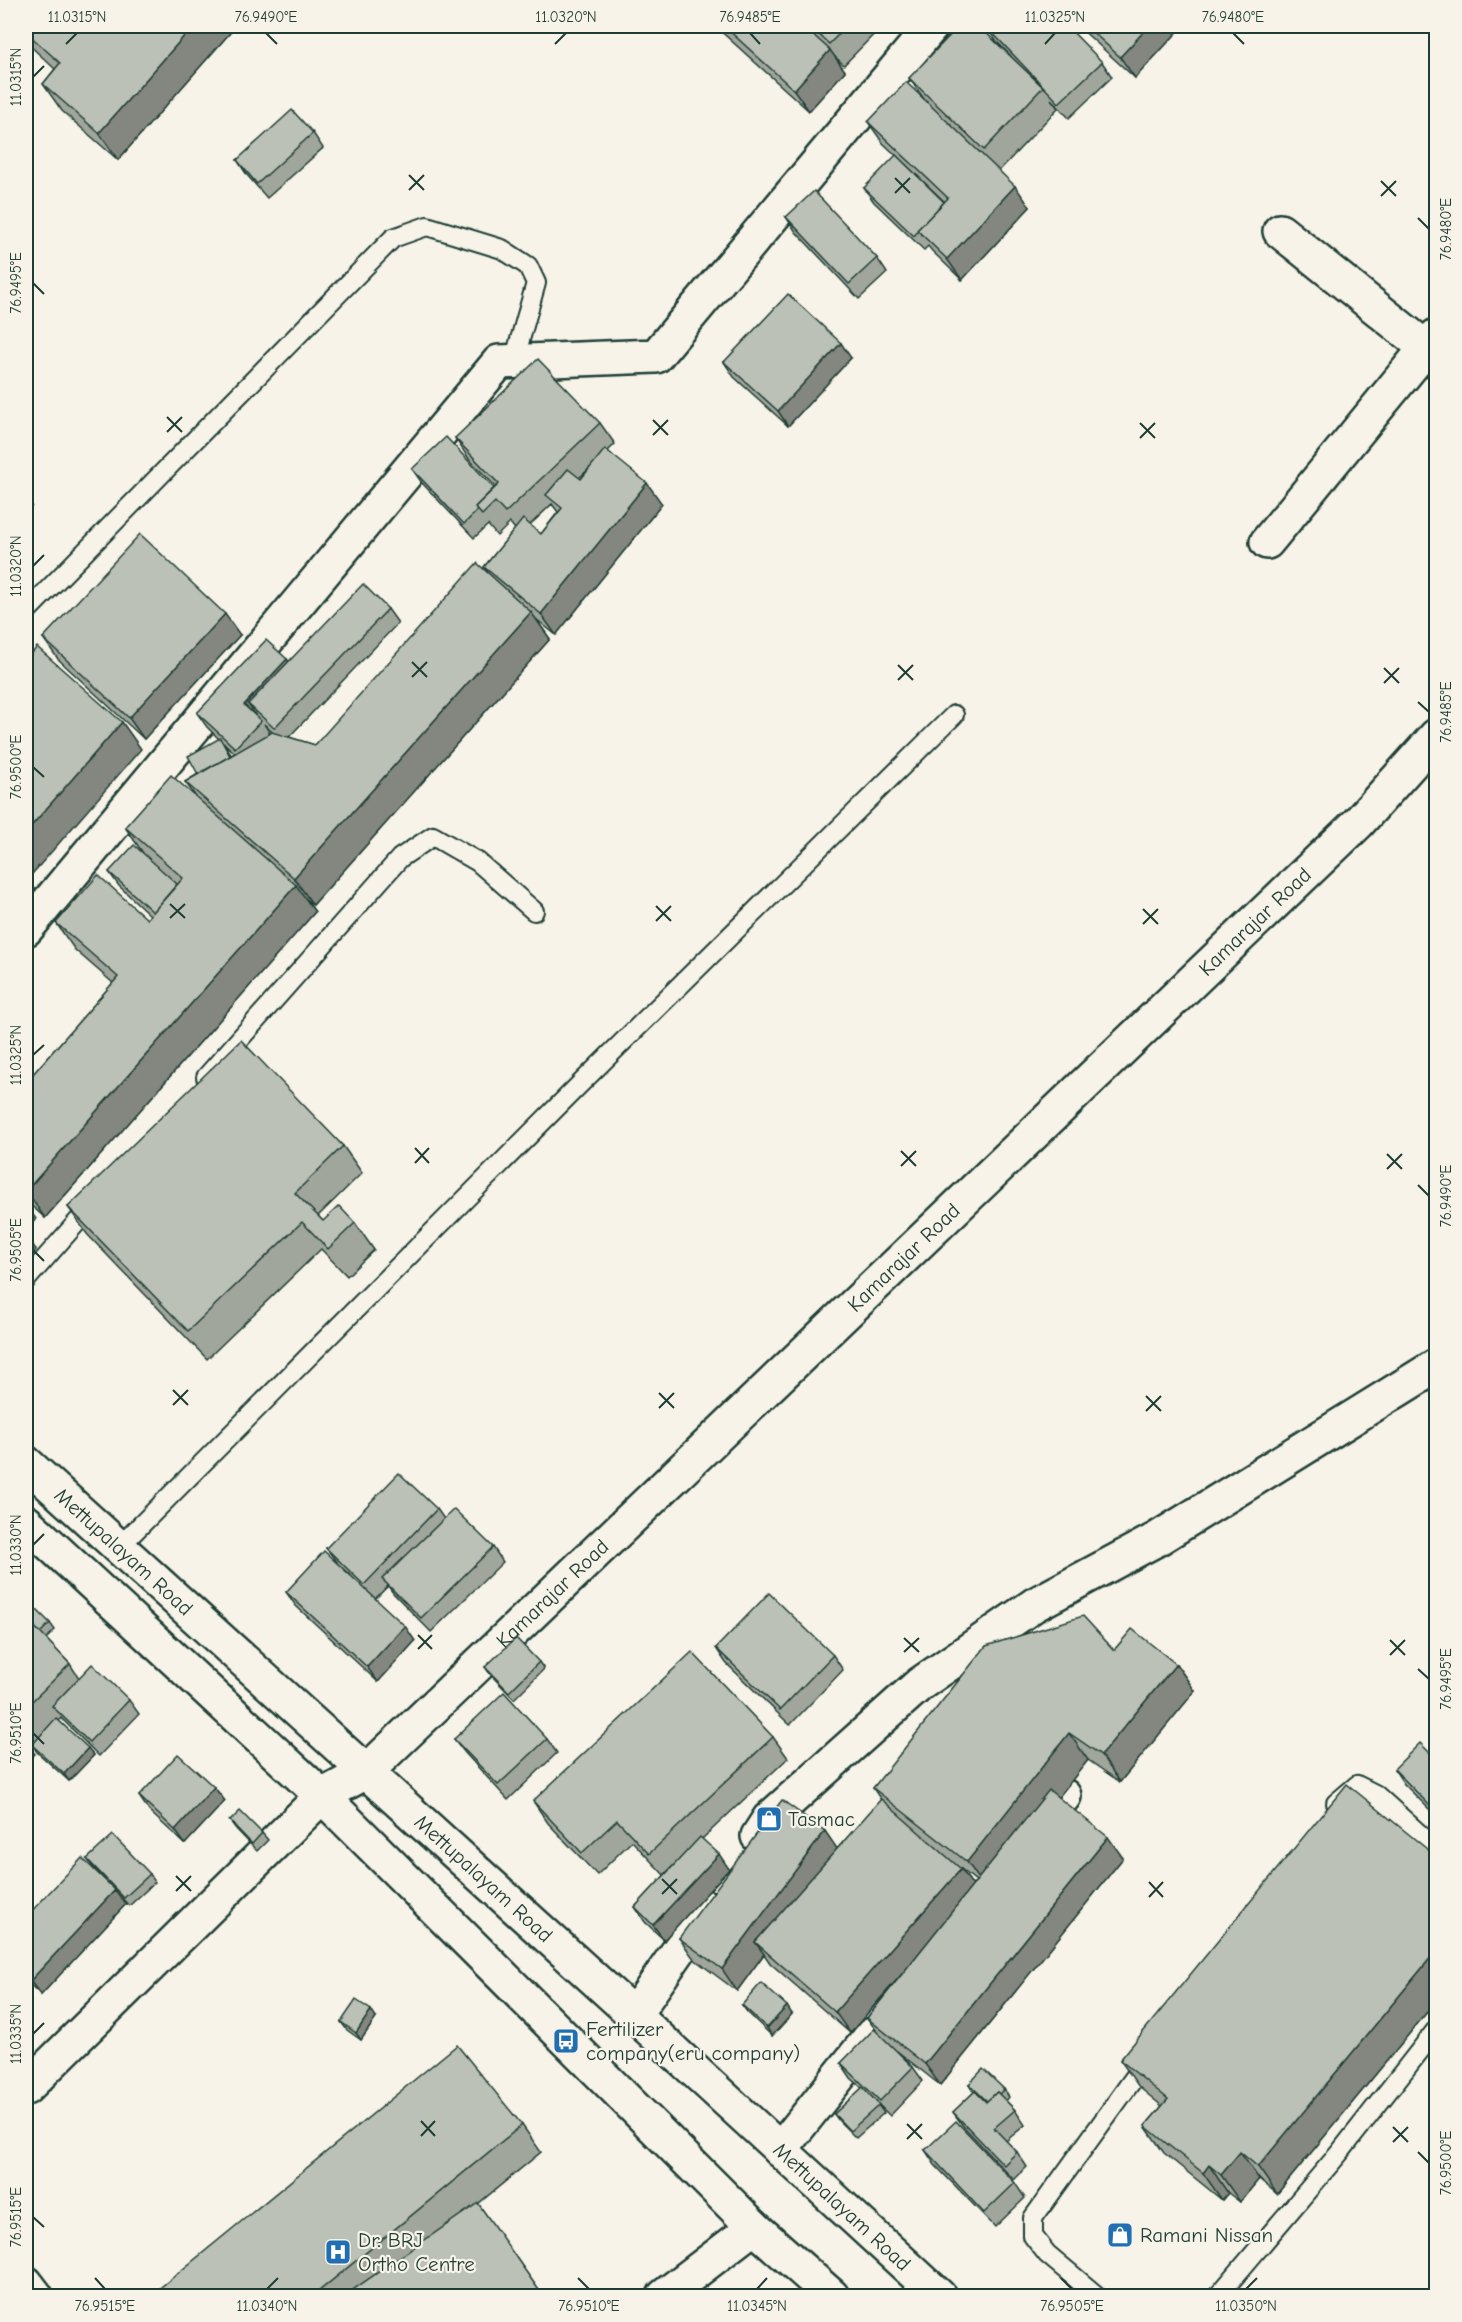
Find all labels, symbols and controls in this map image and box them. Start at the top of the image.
text: 11.0315°N [48,8,106,26]
text: 76.9490°E [235,8,297,26]
text: 11.0320°N [535,8,597,26]
text: 76.9485°E [719,8,781,26]
text: 11.0325°N [1025,8,1085,26]
text: 76.9480°E [1202,8,1264,26]
text: 11.0315°N [7,48,25,106]
text: 76.9480°E [1437,198,1455,260]
text: 76.9495°E [7,252,25,314]
text: 11.0320°N [7,535,25,597]
text: 76.9485°E [1437,681,1455,743]
text: 76.9500°E [7,735,25,799]
street label: Kamarajar Road [1194,862,1316,981]
text: 11.0325°N [7,1025,25,1085]
text: 76.9490°E [1437,1165,1455,1227]
street label: Kamarajar Road [843,1198,965,1317]
text: 76.9505°E [7,1218,25,1282]
street label: Mettupalayam Road [50,1483,198,1620]
text: 11.0330°N [7,1514,25,1576]
street label: Kamarajar Road [491,1534,614,1653]
text: 76.9495°E [1437,1648,1455,1710]
text: 76.9510°E [7,1702,25,1764]
shop icon: Tasmac [754,1804,784,1834]
place label: Tasmac [788,1807,855,1831]
street label: Mettupalayam Road [410,1810,558,1947]
text: 11.0335°N [7,2004,25,2064]
place label: Fertilizer company(eru company) [586,2017,800,2065]
bus stop icon: Fertilizer company(eru company) [551,2026,581,2056]
text: 76.9500°E [1437,2131,1455,2195]
street label: Mettupalayam Road [768,2137,916,2276]
text: 76.9515°E [7,2187,25,2247]
shop icon: Ramani Nissan [1105,2220,1135,2250]
place label: Ramani Nissan [1140,2223,1273,2247]
place label: Dr. BRJ Ortho Centre [358,2228,475,2276]
hospital icon: Dr. BRJ Ortho Centre [323,2237,353,2267]
text: 76.9515°E [75,2297,135,2315]
text: 11.0340°N [237,2297,297,2315]
text: 76.9510°E [558,2297,620,2315]
text: 11.0345°N [727,2297,787,2315]
text: 76.9505°E [1040,2297,1104,2315]
text: 11.0350°N [1215,2297,1277,2315]

